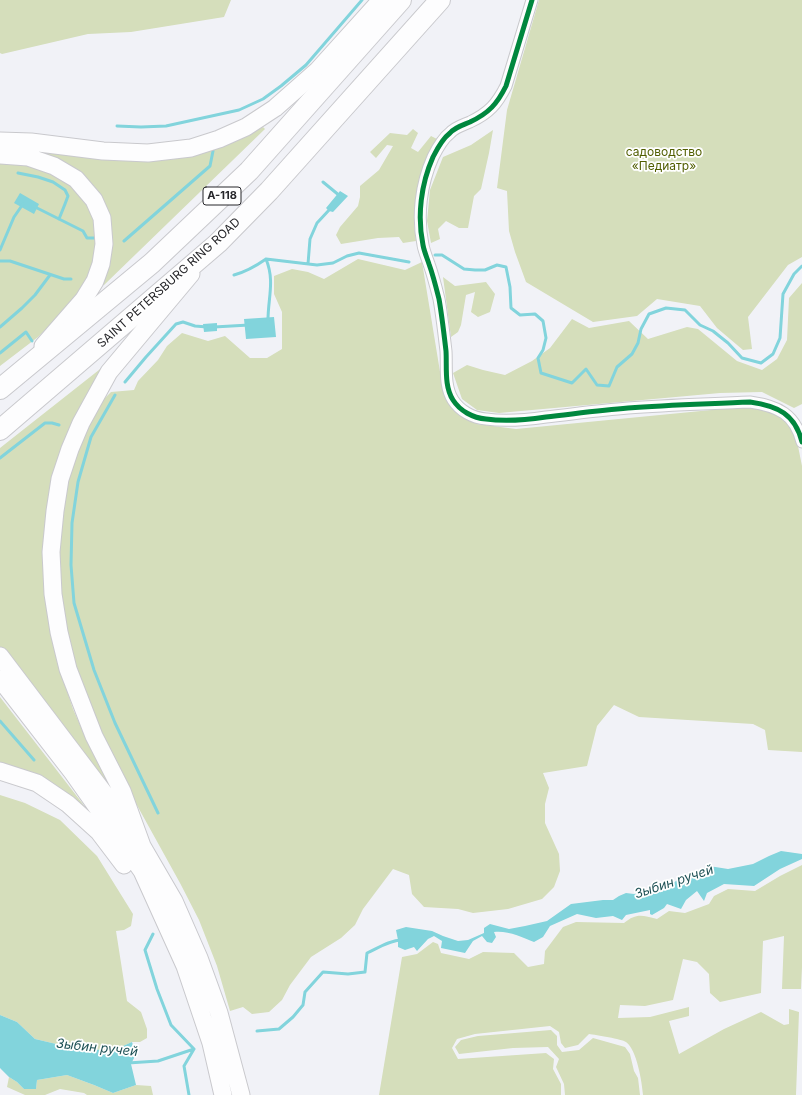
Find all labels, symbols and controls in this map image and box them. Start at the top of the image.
park label: садоводство «Педиатр» [626,145,702,173]
road number: А-118 [203,187,241,205]
street label: SAINT PETERSBURG RING ROAD [95,215,243,351]
water label: Зыбин ручей [633,862,715,902]
water label: Зыбин ручей [55,1036,139,1060]

